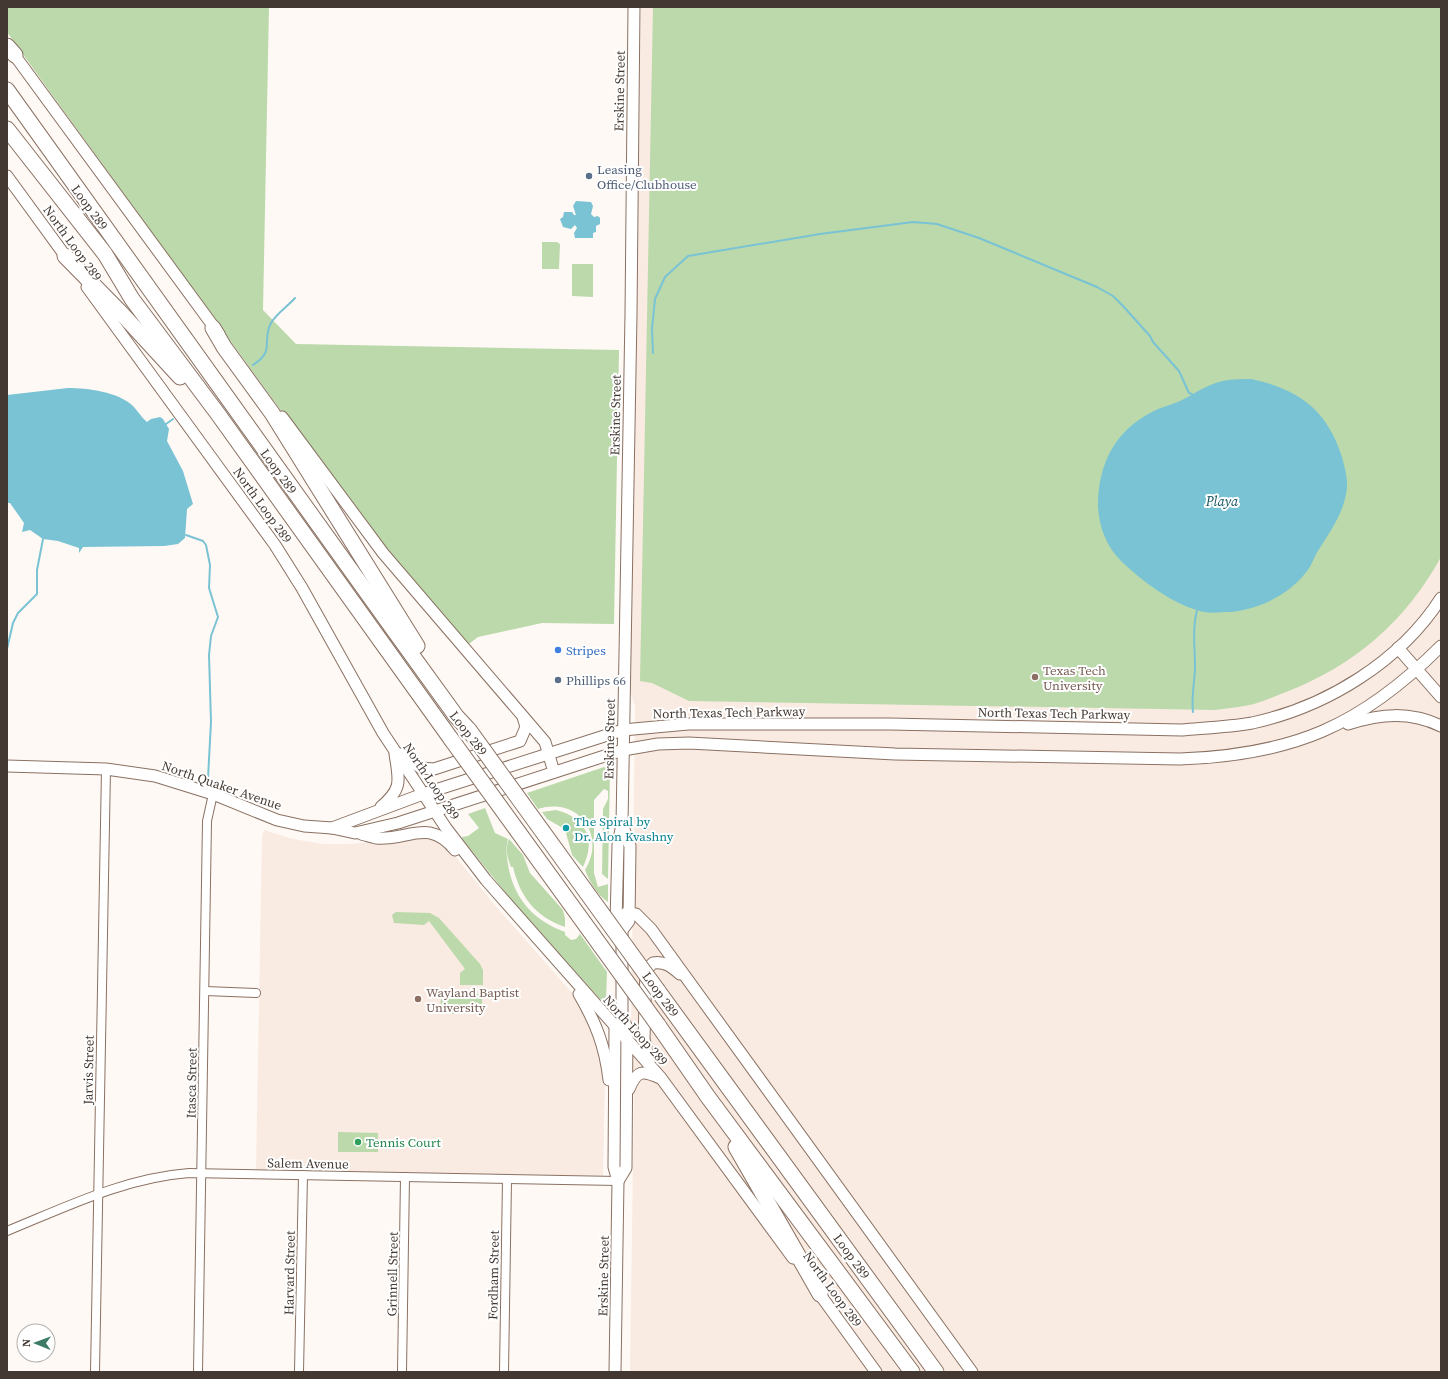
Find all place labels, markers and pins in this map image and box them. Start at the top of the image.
place label: Leasing Office/Clubhouse [597,161,697,193]
marker: Leasing Office/Clubhouse [584,171,594,181]
place label: Stripes [566,642,606,659]
marker: Stripes [553,645,563,655]
place label: Texas Tech University [1043,662,1106,694]
place label: Phillips 66 [566,672,626,689]
marker: Texas Tech University [1030,672,1040,682]
marker: Phillips 66 [553,675,563,685]
place label: The Spiral by Dr. Alon Kvashny [574,813,674,845]
marker: The Spiral by Dr. Alon Kvashny [561,823,571,833]
place label: Wayland Baptist University [426,984,520,1016]
marker: Wayland Baptist University [413,994,423,1004]
place label: Tennis Court [366,1134,441,1151]
marker: Tennis Court [353,1137,363,1147]

